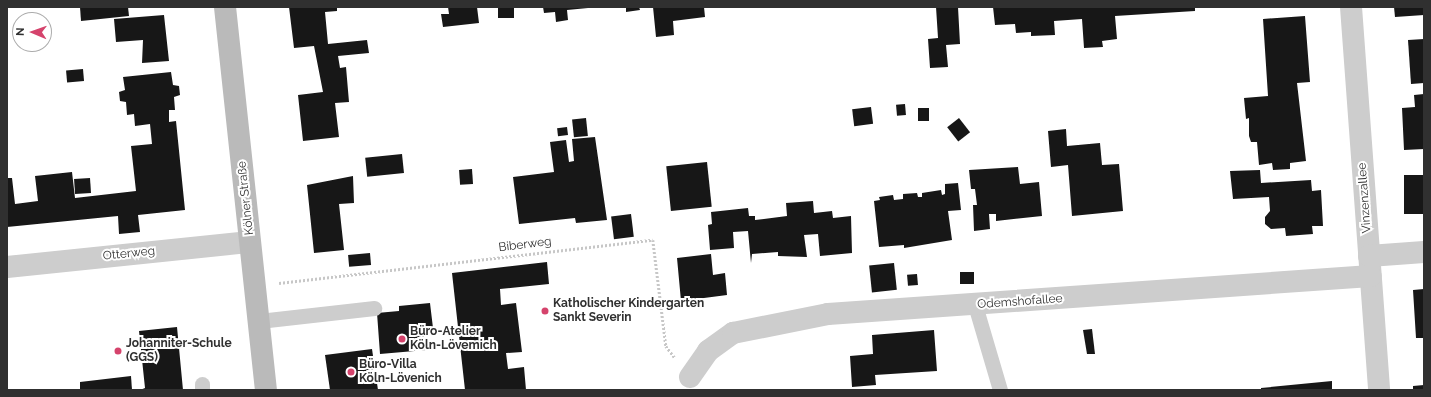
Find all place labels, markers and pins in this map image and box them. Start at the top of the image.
place label: Katholischer Kindergarten Sankt Severin [553,297,704,325]
marker: Katholischer Kindergarten Sankt Severin [540,306,550,316]
place label: Büro-Atelier Köln-Lövemich [410,325,497,353]
marker: Büro-Atelier Köln-Lövemich [397,334,407,344]
place label: Johanniter-Schule (GGS) [126,337,232,365]
marker: Johanniter-Schule (GGS) [113,346,123,356]
place label: Büro-Villa Köln-Lövenich [359,358,442,386]
marker: Büro-Villa Köln-Lövenich [346,367,356,377]

